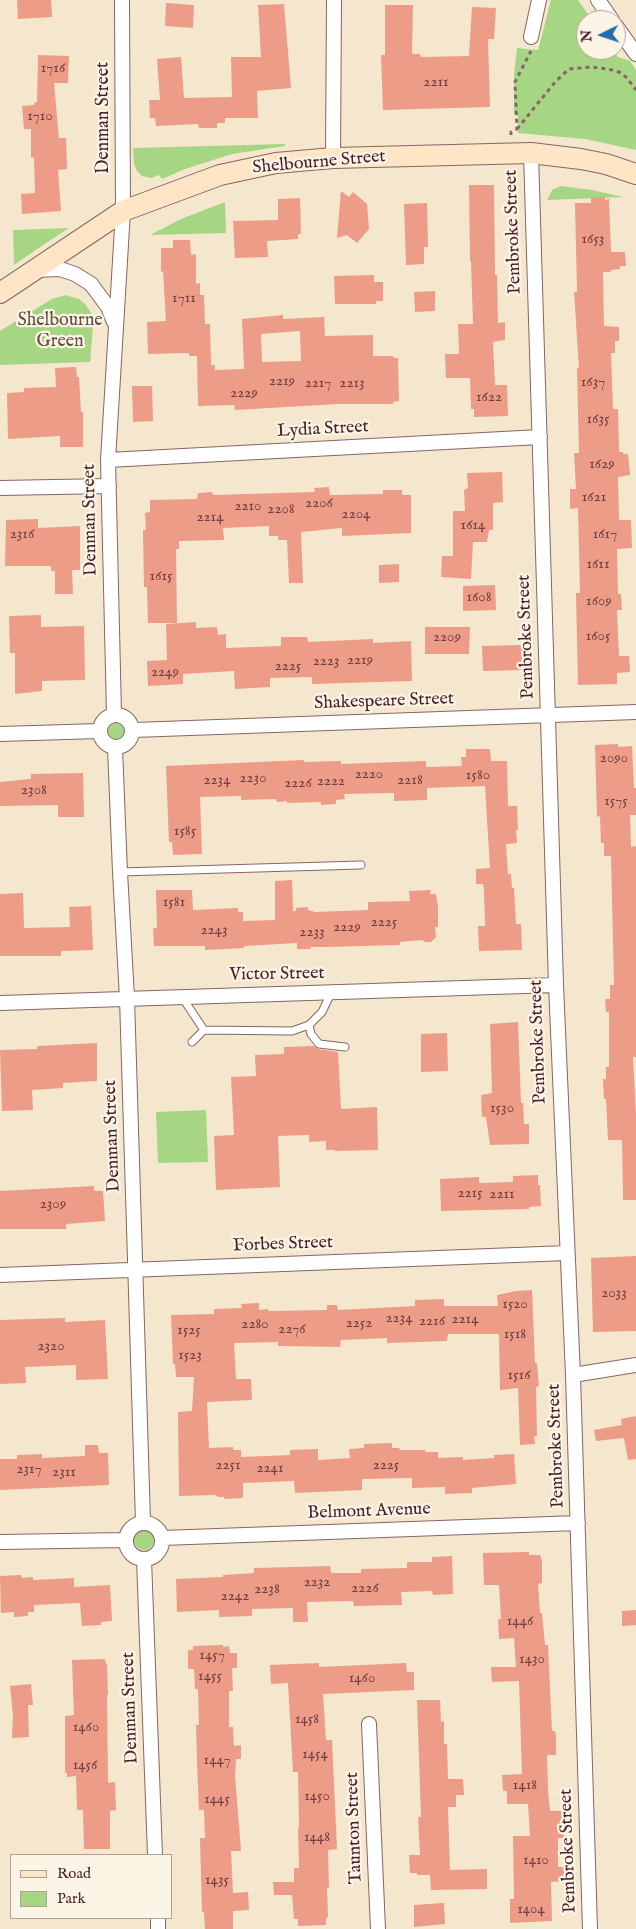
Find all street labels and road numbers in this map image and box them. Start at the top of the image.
street label: Denman Street [93,62,115,174]
street label: Shelbourne Street [251,146,387,180]
street label: Pembroke Street [501,169,527,295]
street label: Lydia Street [277,417,369,443]
street label: Denman Street [79,464,103,576]
street label: Pembroke Street [514,574,540,700]
street label: Shakespeare Street [314,689,454,715]
street label: Victor Street [229,963,325,987]
street label: Pembroke Street [526,979,552,1105]
street label: Denman Street [100,1080,126,1192]
street label: Forbes Street [232,1232,334,1258]
street label: Pembroke Street [544,1383,570,1509]
street label: Belmont Avenue [307,1499,431,1525]
street label: Denman Street [118,1652,144,1764]
street label: Taunton Street [342,1771,368,1885]
street label: Pembroke Street [556,1788,582,1914]

